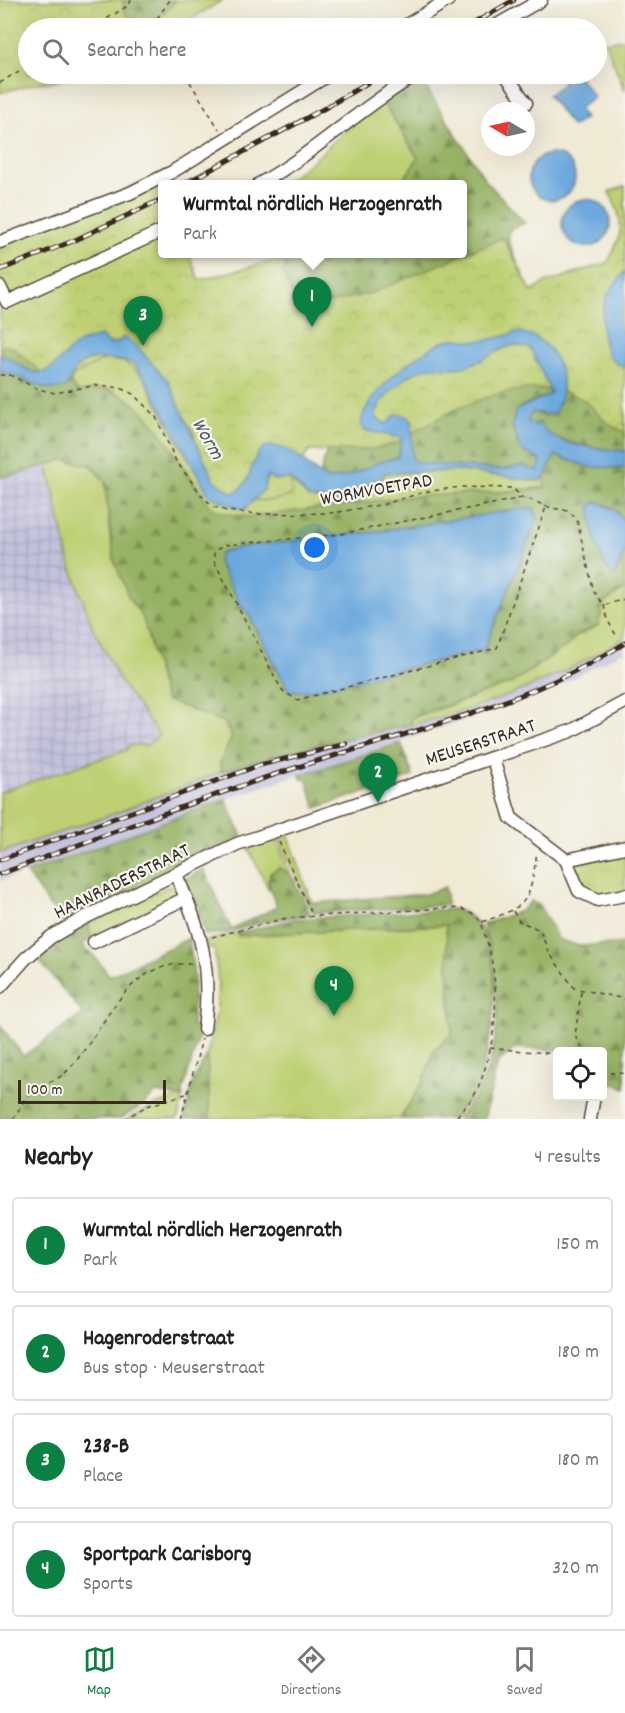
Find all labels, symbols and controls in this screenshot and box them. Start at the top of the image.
search box [18,18,607,84]
icon: search [39,35,72,68]
text: Search here [87,36,186,67]
north arrow [481,102,535,156]
popup [158,180,467,258]
text: Wurmtal nördlich Herzogenrath [183,190,442,221]
text: Park [183,221,217,249]
pin: 1 [292,278,332,327]
pin: 3 [124,296,162,346]
water label: Worm [183,413,231,466]
street label: WORMVOETPAD [318,467,435,515]
your location [300,533,329,562]
street label: MEUSERSTRAAT [422,713,540,775]
pin: 2 [358,754,398,803]
street label: HAANRADERSTRAAT [50,838,195,928]
pin: 4 [314,966,354,1016]
map controls [553,1047,607,1101]
button: locate [553,1047,607,1101]
scale bar [18,1077,166,1104]
text: 100 m [27,1079,63,1102]
text: Nearby [24,1140,92,1177]
text: 4 results [534,1144,601,1172]
text: Wurmtal nördlich Herzogenrath [83,1216,342,1247]
text: 1 [43,1231,48,1259]
text: 150 m [556,1231,599,1259]
text: Park [83,1247,117,1275]
text: Hagenroderstraat [83,1324,234,1355]
text: 2 [41,1339,50,1367]
text: 180 m [557,1339,599,1367]
text: Bus stop · Meuserstraat [83,1355,265,1383]
text: 238-B [83,1432,129,1463]
text: 3 [41,1447,50,1475]
text: 180 m [557,1447,599,1475]
text: Place [83,1463,123,1491]
text: Sportpark Carisborg [83,1540,251,1571]
text: 4 [41,1555,50,1583]
text: 320 m [552,1555,599,1583]
text: Sports [83,1571,133,1599]
tab: Map [83,1643,116,1702]
tab: Directions [281,1643,341,1702]
tab: Saved [507,1643,542,1702]

